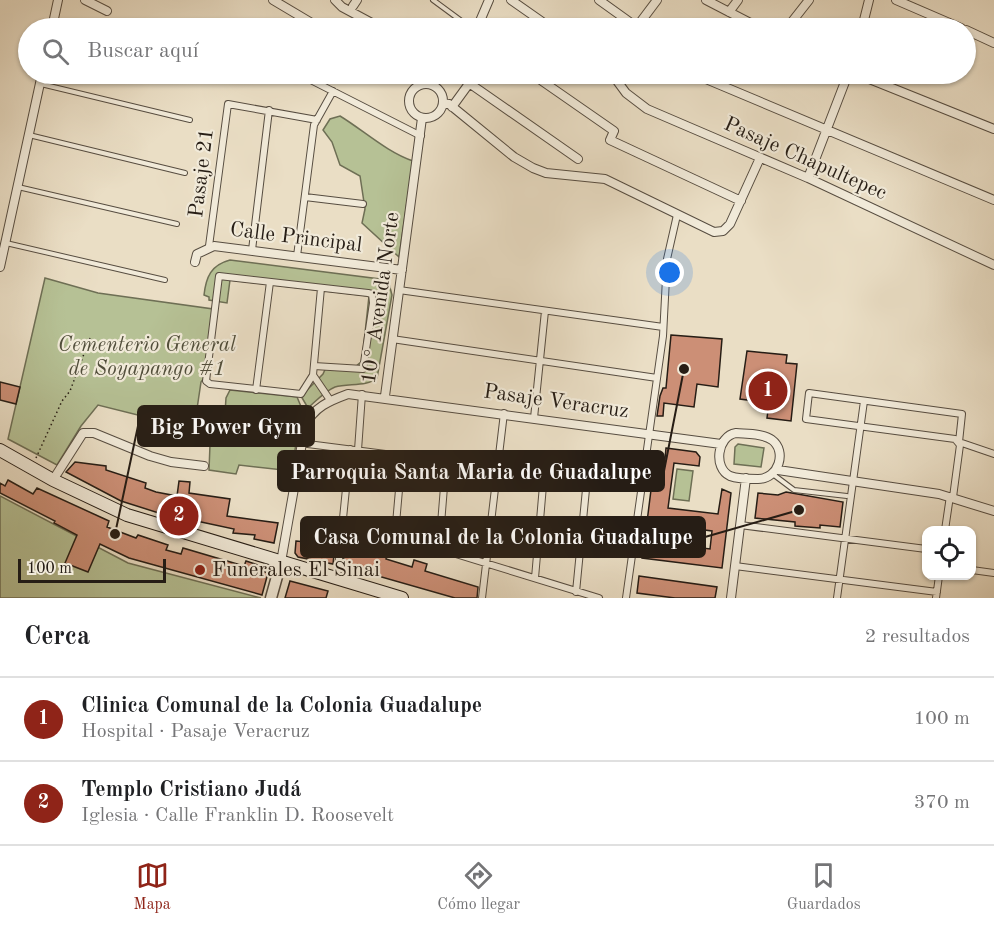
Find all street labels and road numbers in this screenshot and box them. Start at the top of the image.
street label: Pasaje Chapultepec [720,114,890,204]
street label: Pasaje 21 [186,127,218,219]
street label: 10° Avenida Norte [359,211,403,385]
street label: Calle Principal [229,219,364,257]
street label: Pasaje Veracruz [482,381,630,423]

